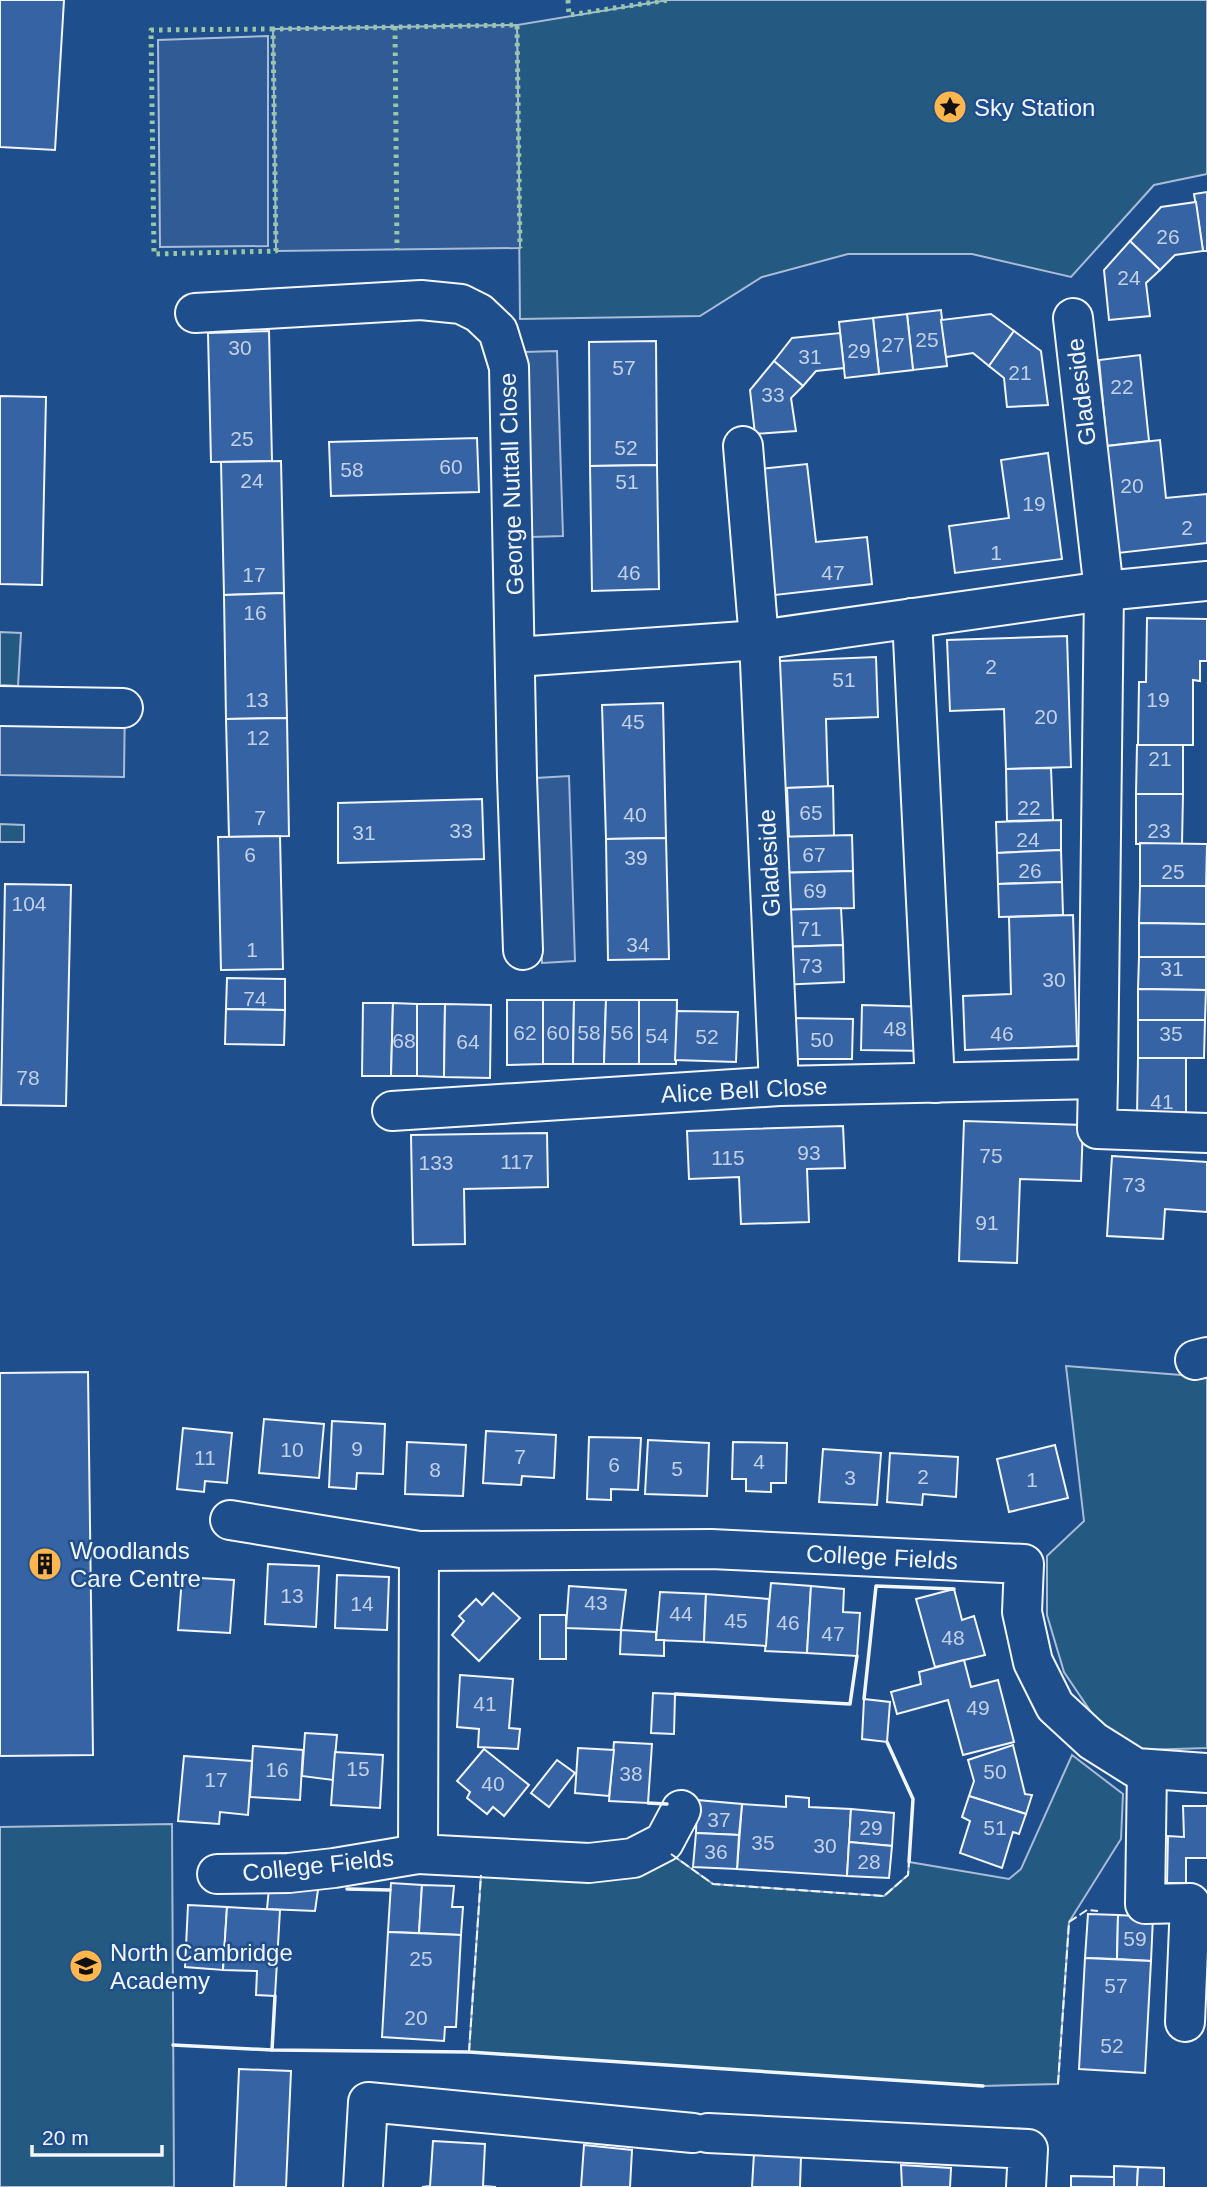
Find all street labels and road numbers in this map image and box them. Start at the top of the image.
street label: Gladeside [1061,337,1101,447]
street label: George Nuttall Close [494,372,528,596]
street label: Gladeside [753,808,785,918]
street label: Alice Bell Close [660,1072,828,1108]
street label: College Fields [805,1540,959,1574]
street label: College Fields [241,1844,395,1886]

